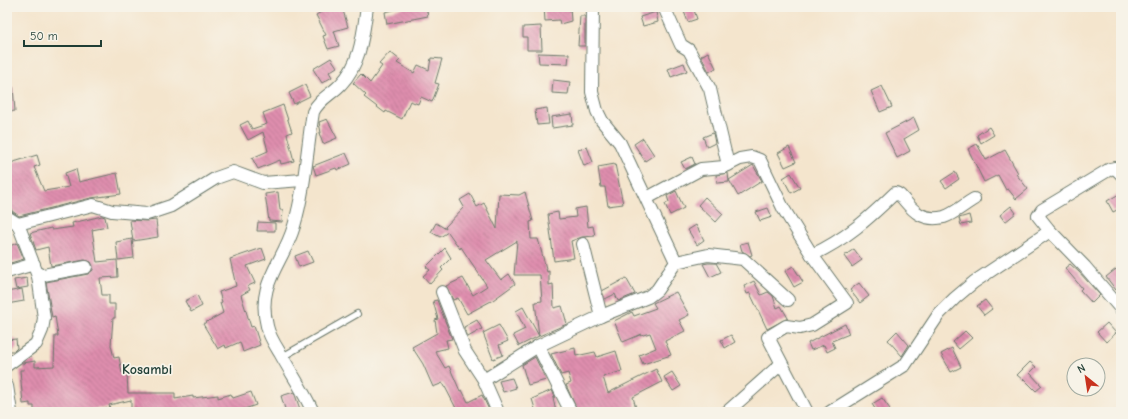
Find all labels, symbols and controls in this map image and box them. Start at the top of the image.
scale bar [24,22,101,48]
text: 50 m [30,29,58,43]
north arrow [1066,357,1106,397]
district label: Kosambi [122,361,172,378]
text: N [1075,361,1088,376]

